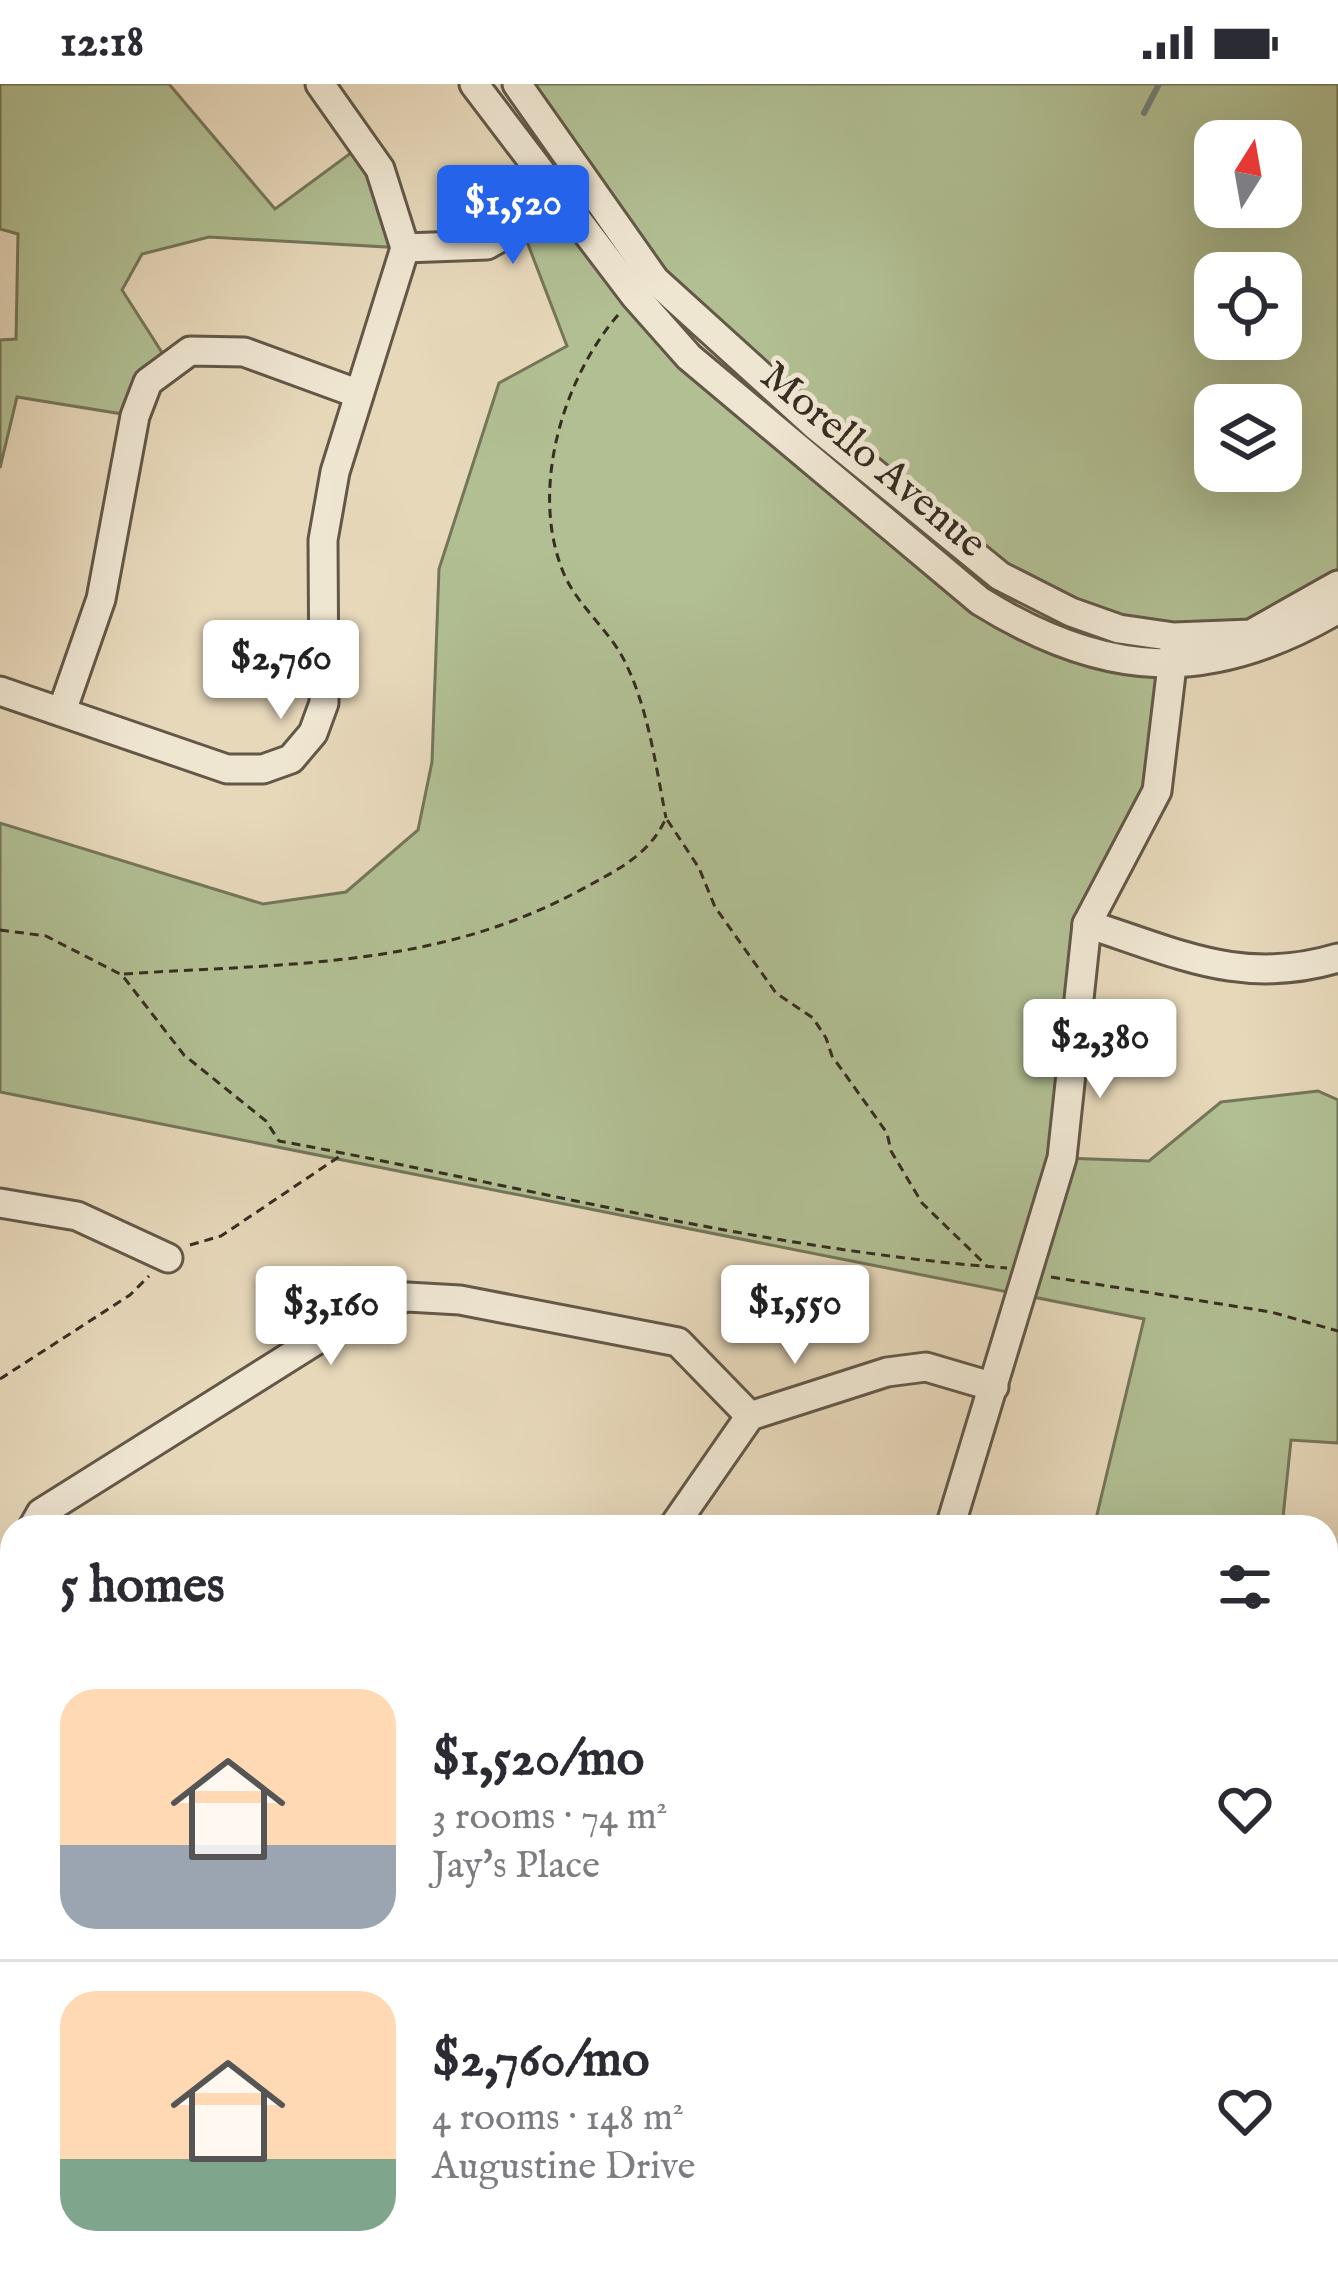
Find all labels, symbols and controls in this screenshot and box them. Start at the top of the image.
text: 12:18 [60,14,144,71]
north arrow [1194,120,1302,228]
map controls [1194,120,1302,492]
pin: $1,520 [415,165,611,267]
text: $1,520 [464,179,562,228]
button: locate [1194,252,1302,360]
street label: Morello Avenue [749,351,997,571]
button: layers [1194,384,1302,492]
pin: $2,760 [183,620,379,722]
text: $2,760 [230,634,332,683]
pin: $2,380 [1002,999,1198,1101]
text: $2,380 [1050,1013,1150,1062]
pin: $1,550 [697,1265,893,1367]
pin: $3,160 [233,1266,429,1368]
text: $1,550 [748,1279,842,1328]
text: $3,160 [283,1280,379,1329]
icon: filters [1212,1554,1278,1620]
text: 5 homes [60,1555,225,1620]
text: $1,520/mo [432,1728,644,1793]
icon: home [156,1737,300,1881]
icon: heart [1212,1776,1278,1842]
text: 3 rooms · 74 m² [432,1793,668,1842]
text: Jay's Place [432,1842,600,1891]
text: $2,760/mo [432,2029,650,2094]
icon: home [156,2039,300,2183]
icon: heart [1212,2078,1278,2144]
text: 4 rooms · 148 m² [432,2094,684,2143]
text: Augustine Drive [432,2143,696,2192]

